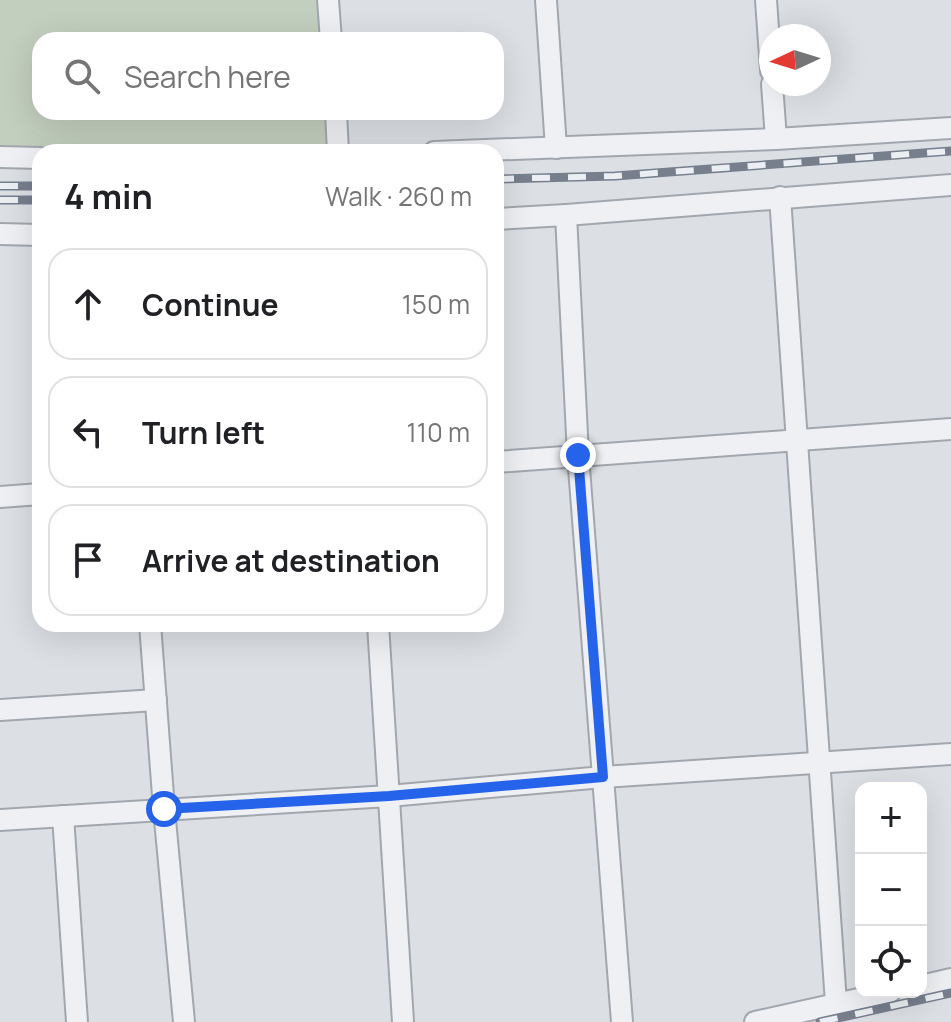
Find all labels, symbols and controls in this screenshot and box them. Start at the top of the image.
north arrow [759,24,831,96]
search box [32,32,504,120]
icon: search [60,54,104,98]
text: Search here [124,56,291,97]
text: 4 min [64,173,153,219]
text: Walk · 260 m [325,178,472,214]
icon: ahead [66,282,110,326]
text: Continue [142,284,278,325]
text: 150 m [402,286,470,322]
icon: left [66,410,110,454]
text: Turn left [142,412,265,453]
text: 110 m [407,414,470,450]
route end [560,437,596,473]
icon: arrive [66,538,110,582]
text: Arrive at destination [142,540,440,581]
map controls [855,782,927,998]
button: + [855,782,927,854]
route start [146,791,182,827]
button: − [855,854,927,926]
button: locate [855,926,927,998]

